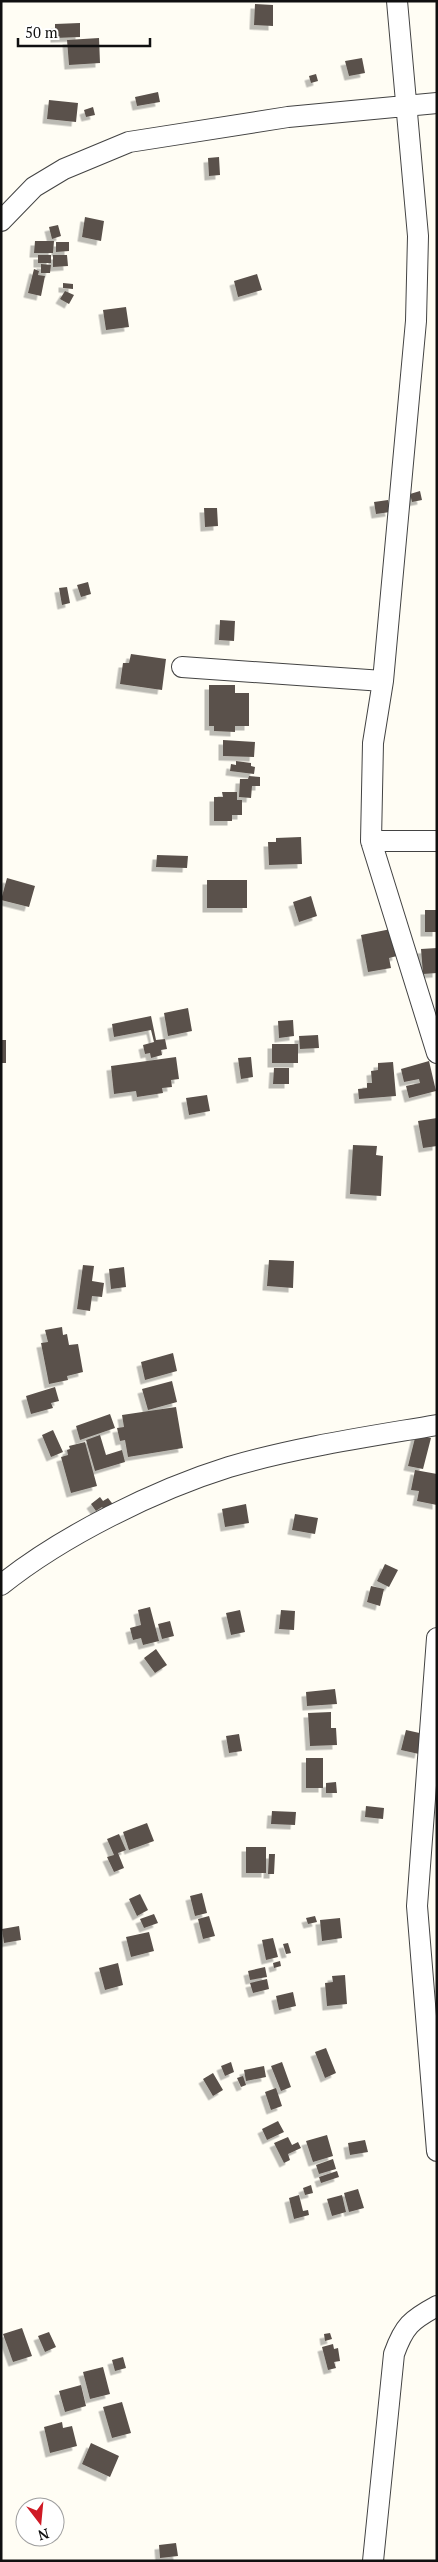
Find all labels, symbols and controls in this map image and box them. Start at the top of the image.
scale bar [18,15,150,47]
text: 50 m [25,22,58,42]
north arrow [15,2497,65,2547]
text: N [36,2524,51,2546]

